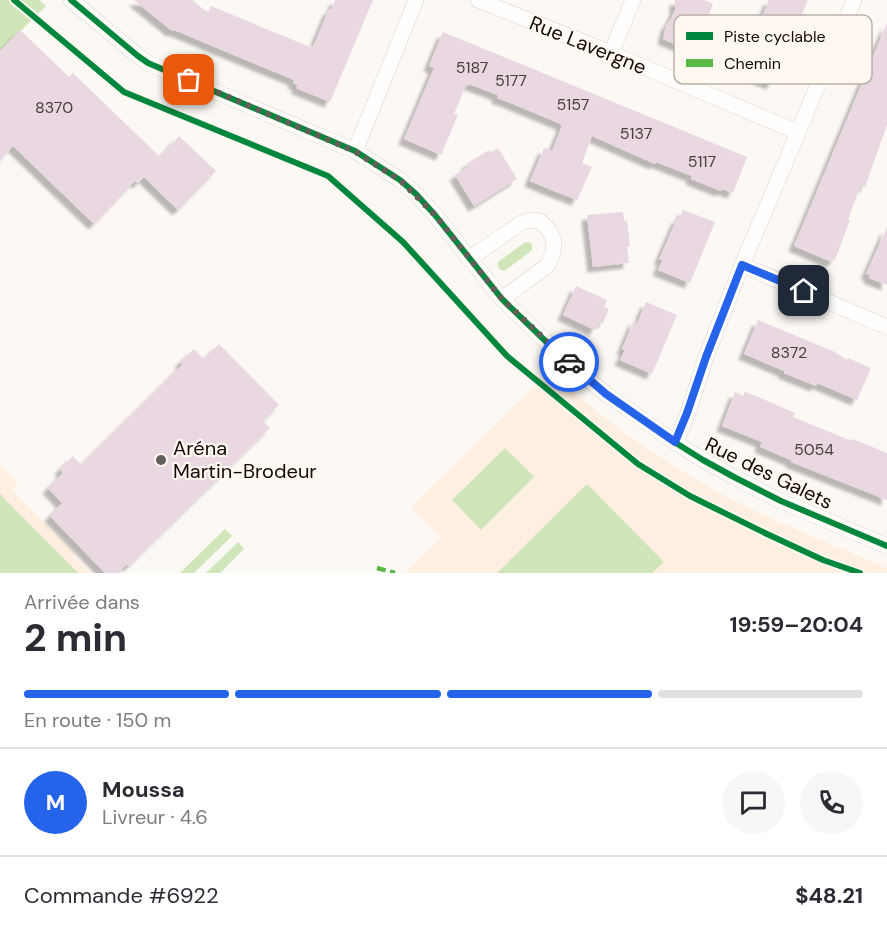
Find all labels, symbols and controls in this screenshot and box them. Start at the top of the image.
street label: Rue Lavergne [526,10,650,80]
legend [674,15,872,84]
text: Piste cyclable [724,26,826,47]
text: Chemin [724,53,781,74]
pin [163,54,214,105]
house number: 5187 [456,57,488,78]
icon: bag [172,63,205,96]
house number: 5177 [495,70,527,91]
house number: 5157 [557,94,589,115]
house number: 8370 [35,97,73,118]
house number: 5137 [620,123,652,144]
house number: 5117 [688,151,716,172]
pin [778,265,829,316]
icon: home [787,274,820,307]
courier [539,332,599,392]
house number: 8372 [771,342,807,363]
icon: car [553,346,586,379]
street label: Rue des Galets [701,431,837,515]
place label: Aréna Martin-Brodeur [173,435,317,484]
house number: 5054 [794,439,834,460]
marker: Aréna Martin-Brodeur [154,453,168,467]
text: Arrivée dans [24,589,140,615]
text: 19:59–20:04 [730,610,863,639]
text: 2 min [24,612,127,663]
text: En route · 150 m [24,707,171,733]
button: chat [722,771,785,834]
button: phone [800,771,863,834]
text: Moussa [102,775,185,804]
text: M [46,788,65,817]
text: Livreur · 4.6 [102,804,208,830]
text: Commande #6922 [24,881,219,910]
text: $48.21 [795,881,863,910]

